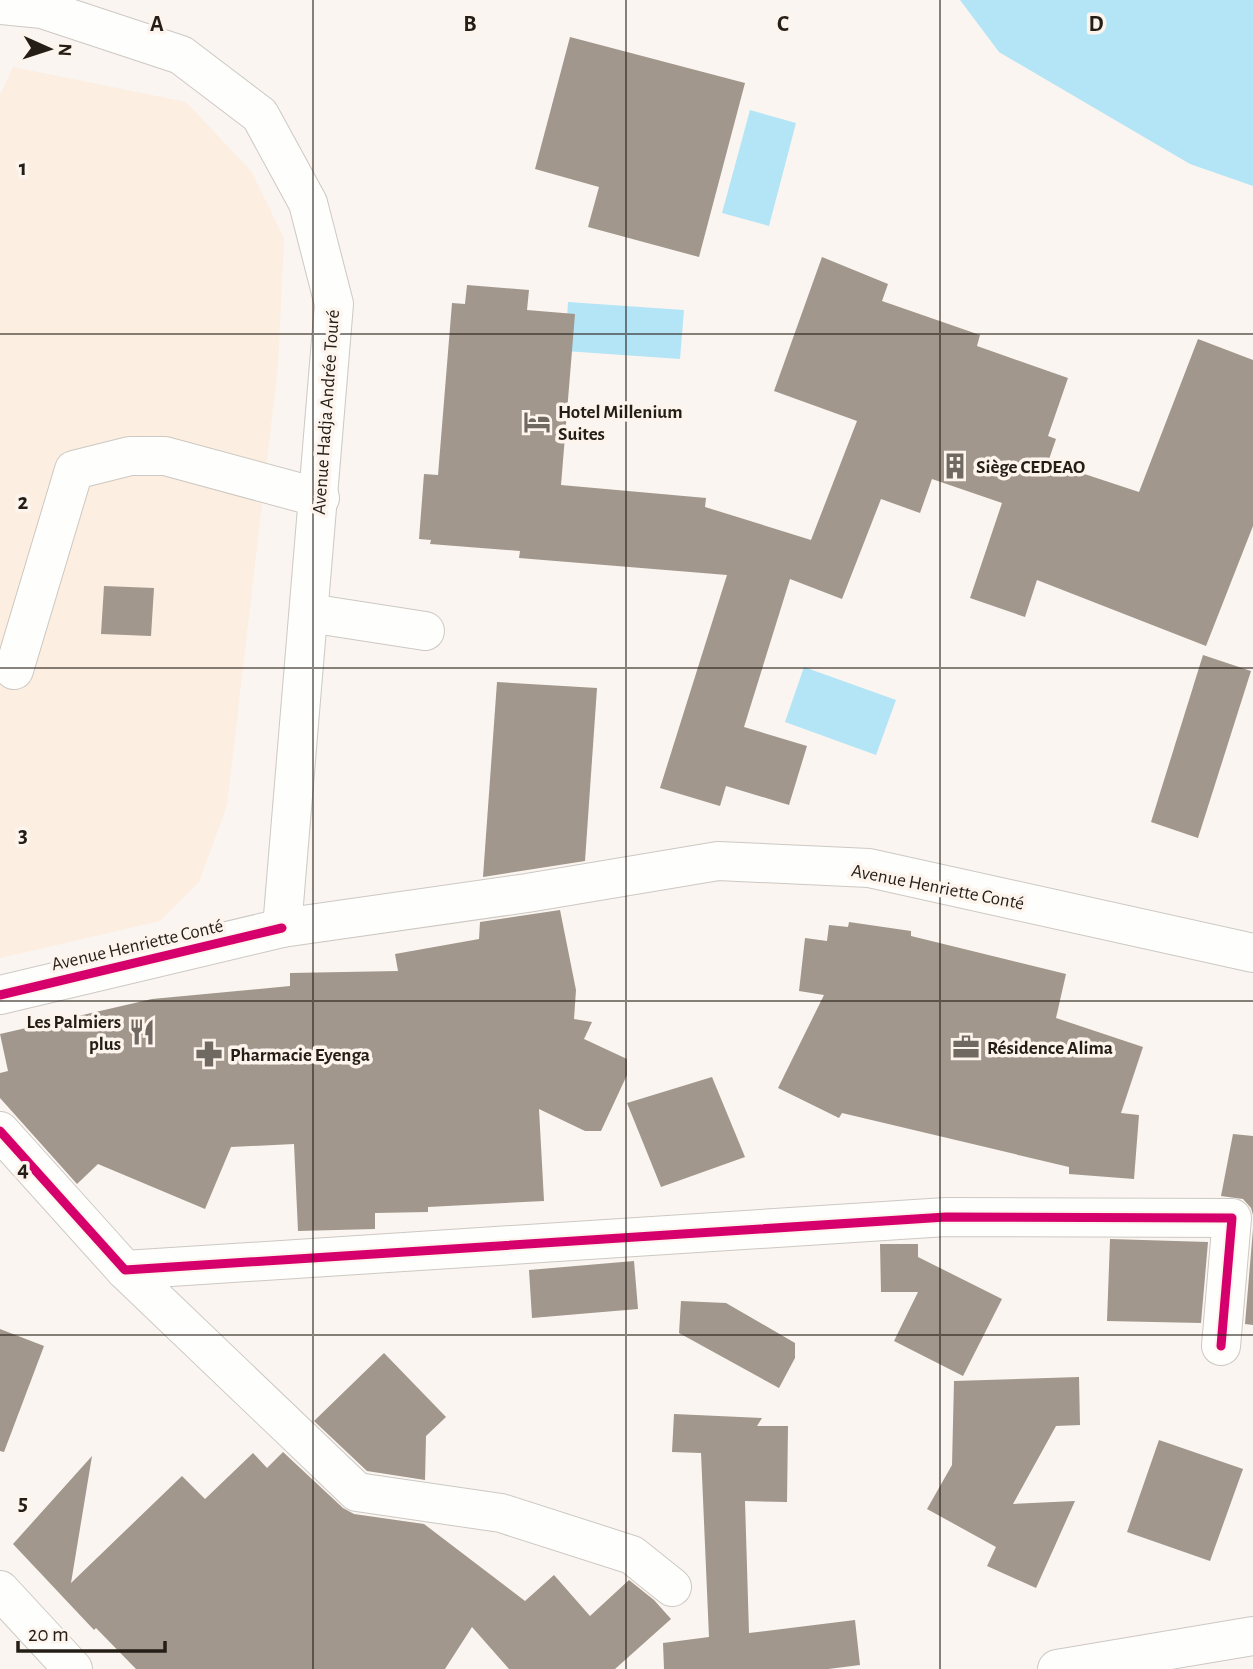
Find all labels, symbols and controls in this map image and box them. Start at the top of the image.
text: A [150,13,164,36]
text: B [463,13,477,36]
text: C [777,13,789,36]
text: D [1088,13,1104,36]
north arrow [14,14,84,84]
text: N [55,43,74,57]
text: 1 [19,157,27,180]
street label: Avenue Hadja Andrée Touré [310,309,343,515]
place label: Hotel Millenium Suites [558,403,683,444]
hotel icon: Hotel Millenium Suites [522,407,552,437]
building icon: Siège CEDEAO [940,451,970,481]
place label: Siège CEDEAO [976,458,1085,477]
text: 2 [18,491,29,514]
text: 3 [18,824,28,847]
street label: Avenue Henriette Conté [850,861,1026,914]
street label: Avenue Henriette Conté [50,916,225,974]
place label: Les Palmiers plus [26,1013,121,1054]
restaurant icon: Les Palmiers plus [127,1017,157,1047]
office icon: Résidence Alima [951,1032,981,1062]
pharmacy icon: Pharmacie Eyenga [194,1039,224,1069]
place label: Résidence Alima [987,1039,1113,1058]
place label: Pharmacie Eyenga [230,1046,370,1065]
text: 4 [17,1158,29,1181]
text: 5 [18,1492,28,1515]
scale bar [18,1610,164,1654]
text: 20 m [28,1624,69,1645]

